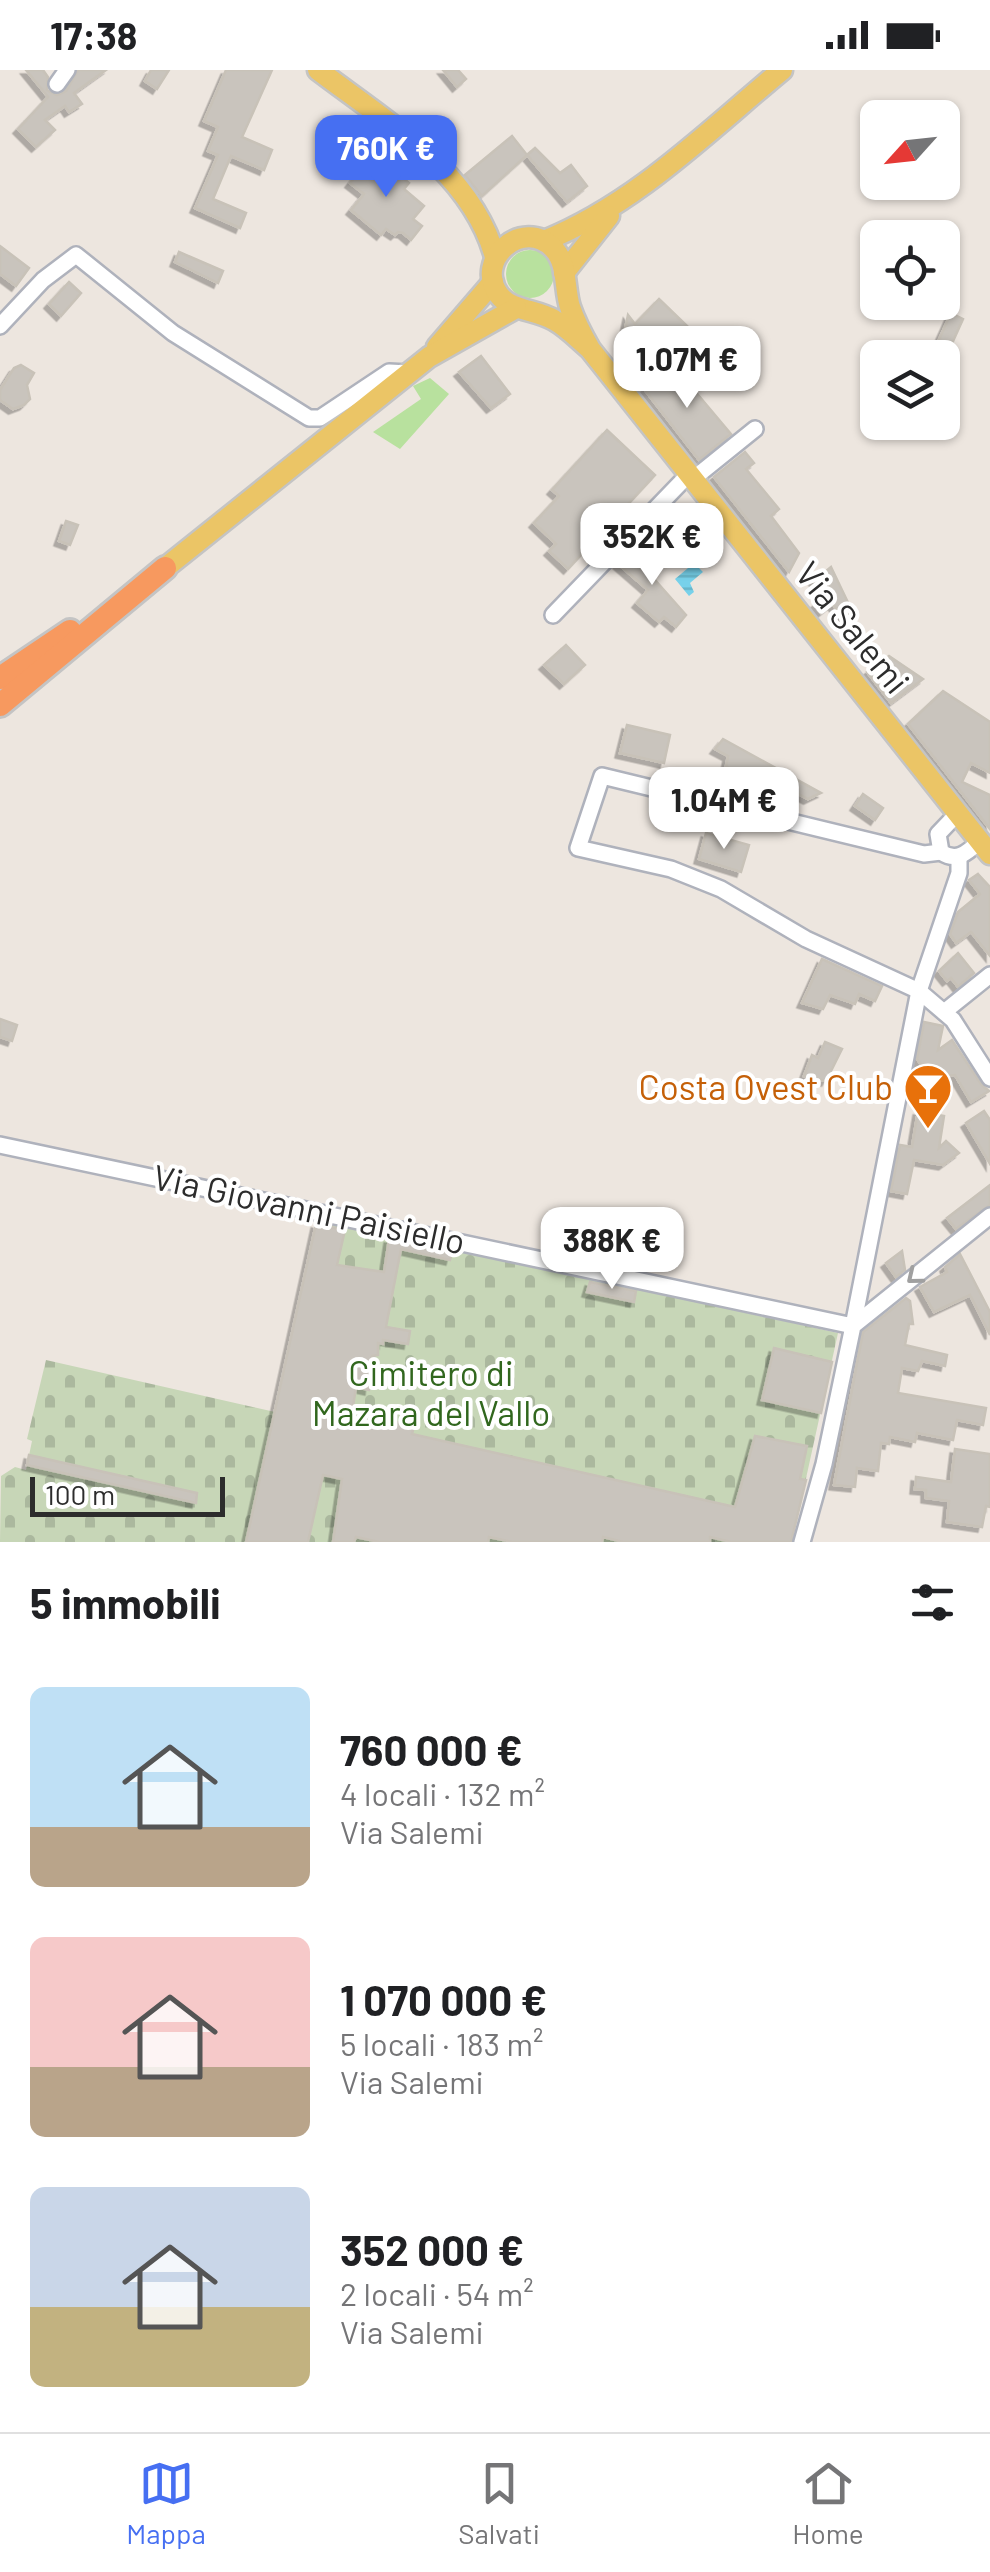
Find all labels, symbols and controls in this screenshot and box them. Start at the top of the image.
text: 17:38 [50,12,137,58]
north arrow [860,100,960,200]
map controls [860,100,960,440]
pin: 760K € [305,115,467,200]
text: 760K € [337,128,435,166]
button: locate [860,220,960,320]
pin: 1.07M € [595,326,779,411]
text: 1.07M € [636,339,738,377]
button: layers [860,340,960,440]
pin: 352K € [571,503,733,588]
text: 352K € [602,516,702,554]
street label: Via Salemi [788,552,919,701]
pin: 1.04M € [632,767,816,852]
text: 1.04M € [671,780,777,818]
bar icon: Costa Ovest Club [902,1062,954,1130]
place label: Costa Ovest Club [638,1065,893,1107]
street label: Via Giovanni Paisiello [150,1154,469,1262]
pin: 388K € [531,1207,693,1292]
text: 388K € [563,1220,661,1258]
one-way arrow [907,1265,925,1283]
park label: Cimitero di Mazara del Vallo [312,1351,550,1433]
scale bar [30,1472,225,1516]
text: 100 m [45,1477,115,1511]
icon: filters [905,1575,960,1630]
text: 5 immobili [30,1577,221,1627]
text: 760 000 € [340,1724,523,1774]
icon: home [110,1727,230,1847]
text: 4 locali · 132 m² [340,1774,545,1812]
text: Via Salemi [340,1812,484,1850]
text: 1 070 000 € [340,1974,547,2024]
icon: home [110,1977,230,2097]
text: 5 locali · 183 m² [340,2024,543,2062]
text: Via Salemi [340,2062,484,2100]
text: 352 000 € [340,2224,524,2274]
icon: home [110,2227,230,2347]
text: 2 locali · 54 m² [340,2274,534,2312]
text: Via Salemi [340,2312,484,2350]
tab: Mappa [126,2456,206,2550]
tab: Salvati [458,2456,540,2550]
tab: Home [792,2456,864,2550]

